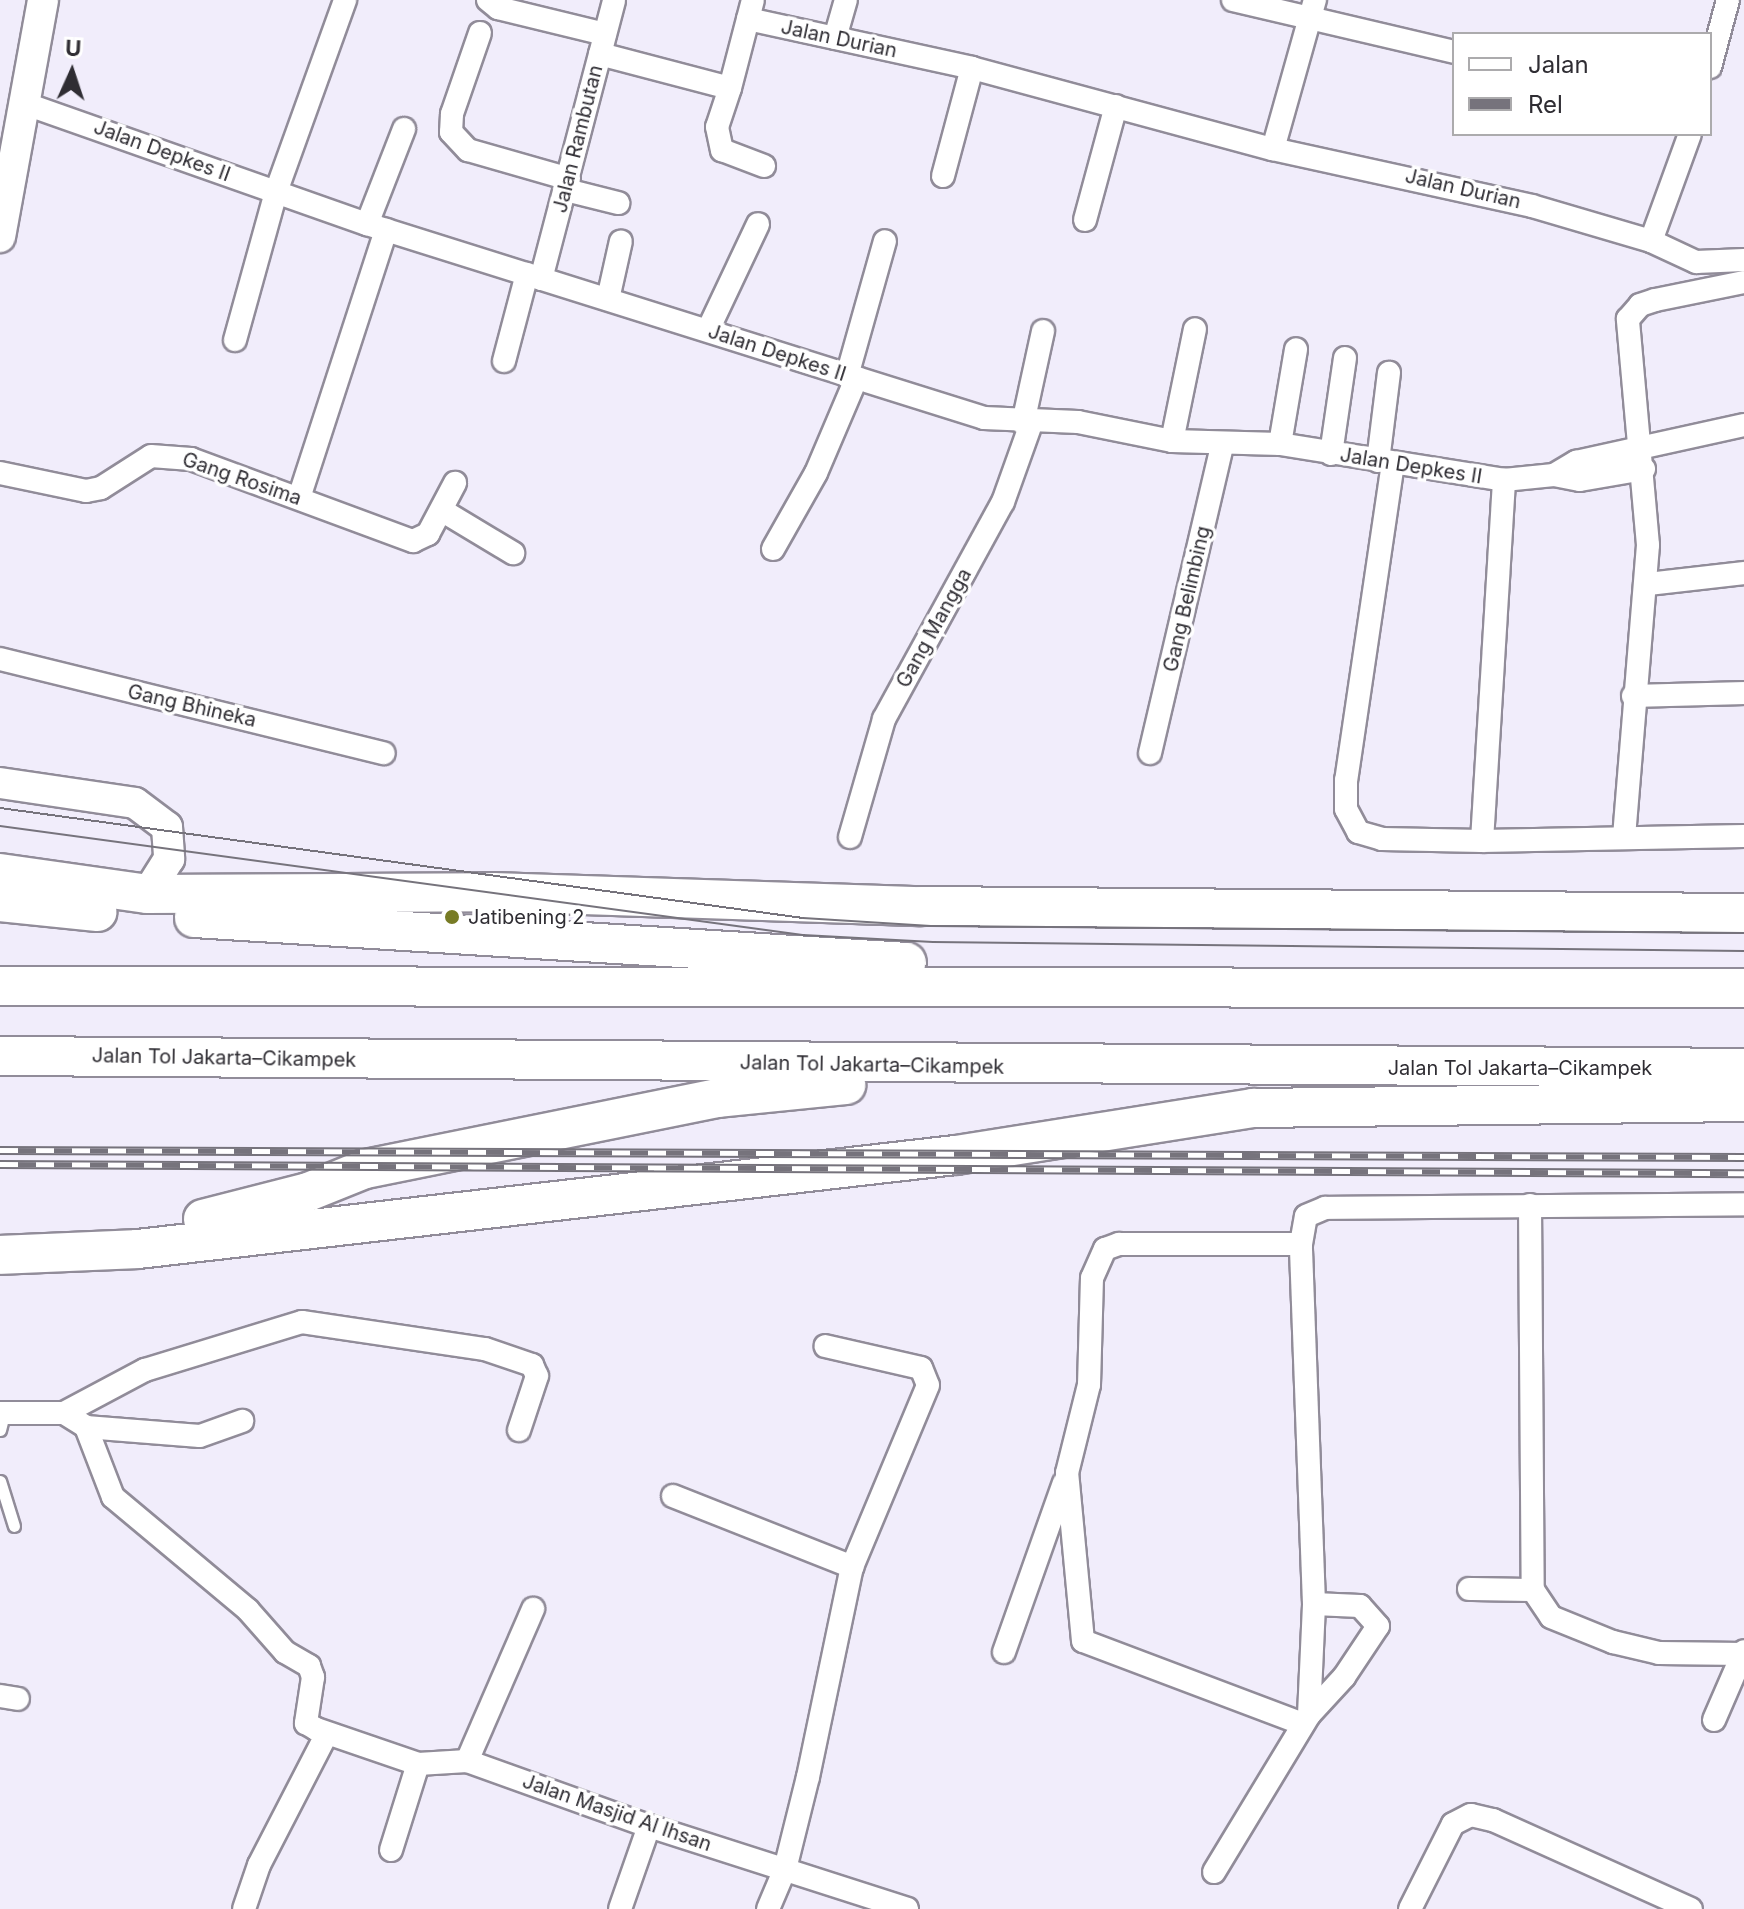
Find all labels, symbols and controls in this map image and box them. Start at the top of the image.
street label: Jalan Durian [779,15,899,63]
north arrow [32,32,112,112]
legend [1452,32,1712,136]
text: U [65,35,82,61]
text: Jalan [1528,50,1589,79]
street label: Jalan Rambutan [548,63,608,215]
text: Rel [1528,90,1563,119]
street label: Jalan Depkes II [90,115,234,187]
street label: Jalan Durian [1403,164,1523,214]
street label: Jalan Depkes II [705,319,849,387]
street label: Jalan Depkes II [1338,443,1484,489]
street label: Gang Rosima [179,447,305,511]
street label: Gang Belimbing [1159,524,1215,674]
street label: Gang Mangga [891,564,977,692]
street label: Gang Bhineka [125,680,259,732]
place label: Jatibening 2 [468,905,585,929]
marker: Jatibening 2 [443,908,461,926]
street label: Jalan Tol Jakarta–Cikampek [92,1044,356,1072]
street label: Jalan Tol Jakarta–Cikampek [740,1051,1004,1079]
street label: Jalan Tol Jakarta–Cikampek [1388,1056,1652,1080]
street label: Jalan Masjid Al Ihsan [519,1769,715,1857]

